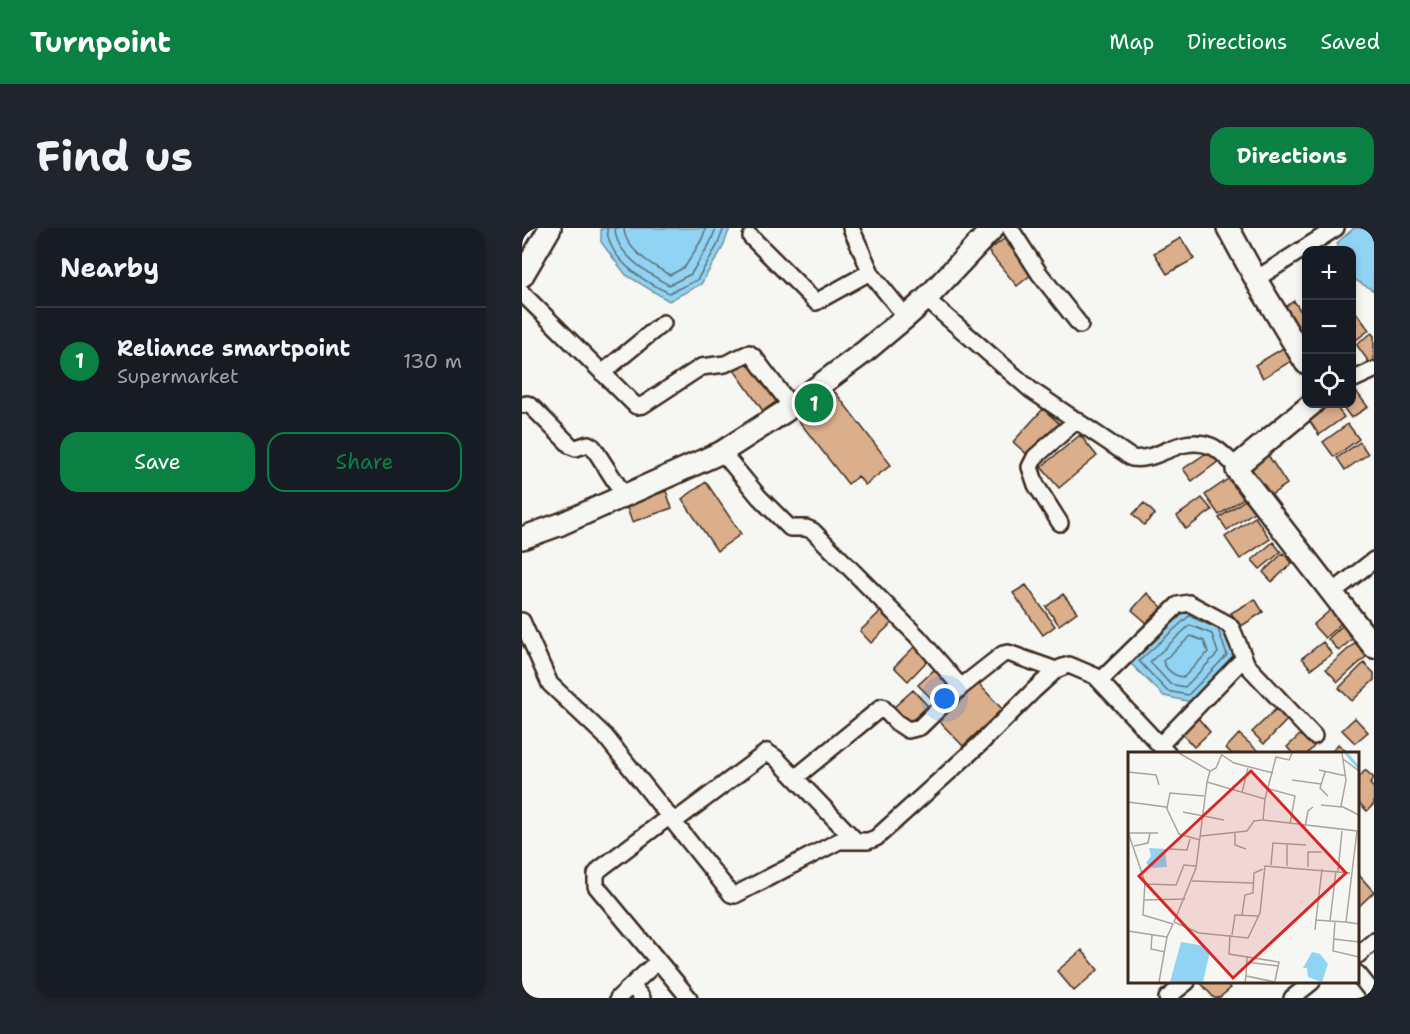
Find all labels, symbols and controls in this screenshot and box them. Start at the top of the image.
text: Turnpoint [30,23,171,61]
text: Map [1109,28,1154,56]
text: Directions [1187,28,1287,56]
text: Saved [1320,28,1380,56]
button: Directions [1210,127,1374,185]
text: Find us [36,128,193,184]
map controls [1302,246,1356,408]
button: + [1302,246,1356,300]
text: Nearby [60,250,159,285]
button: − [1302,300,1356,354]
text: Reliance smartpoint [117,334,350,363]
text: 1 [75,348,84,374]
text: 130 m [403,348,462,374]
button: locate [1302,354,1356,408]
text: Supermarket [117,363,239,389]
pin: 1 [794,380,834,426]
button: Save [60,432,255,492]
button: Share [267,432,462,492]
your location [930,684,959,713]
inset map [1128,752,1359,983]

